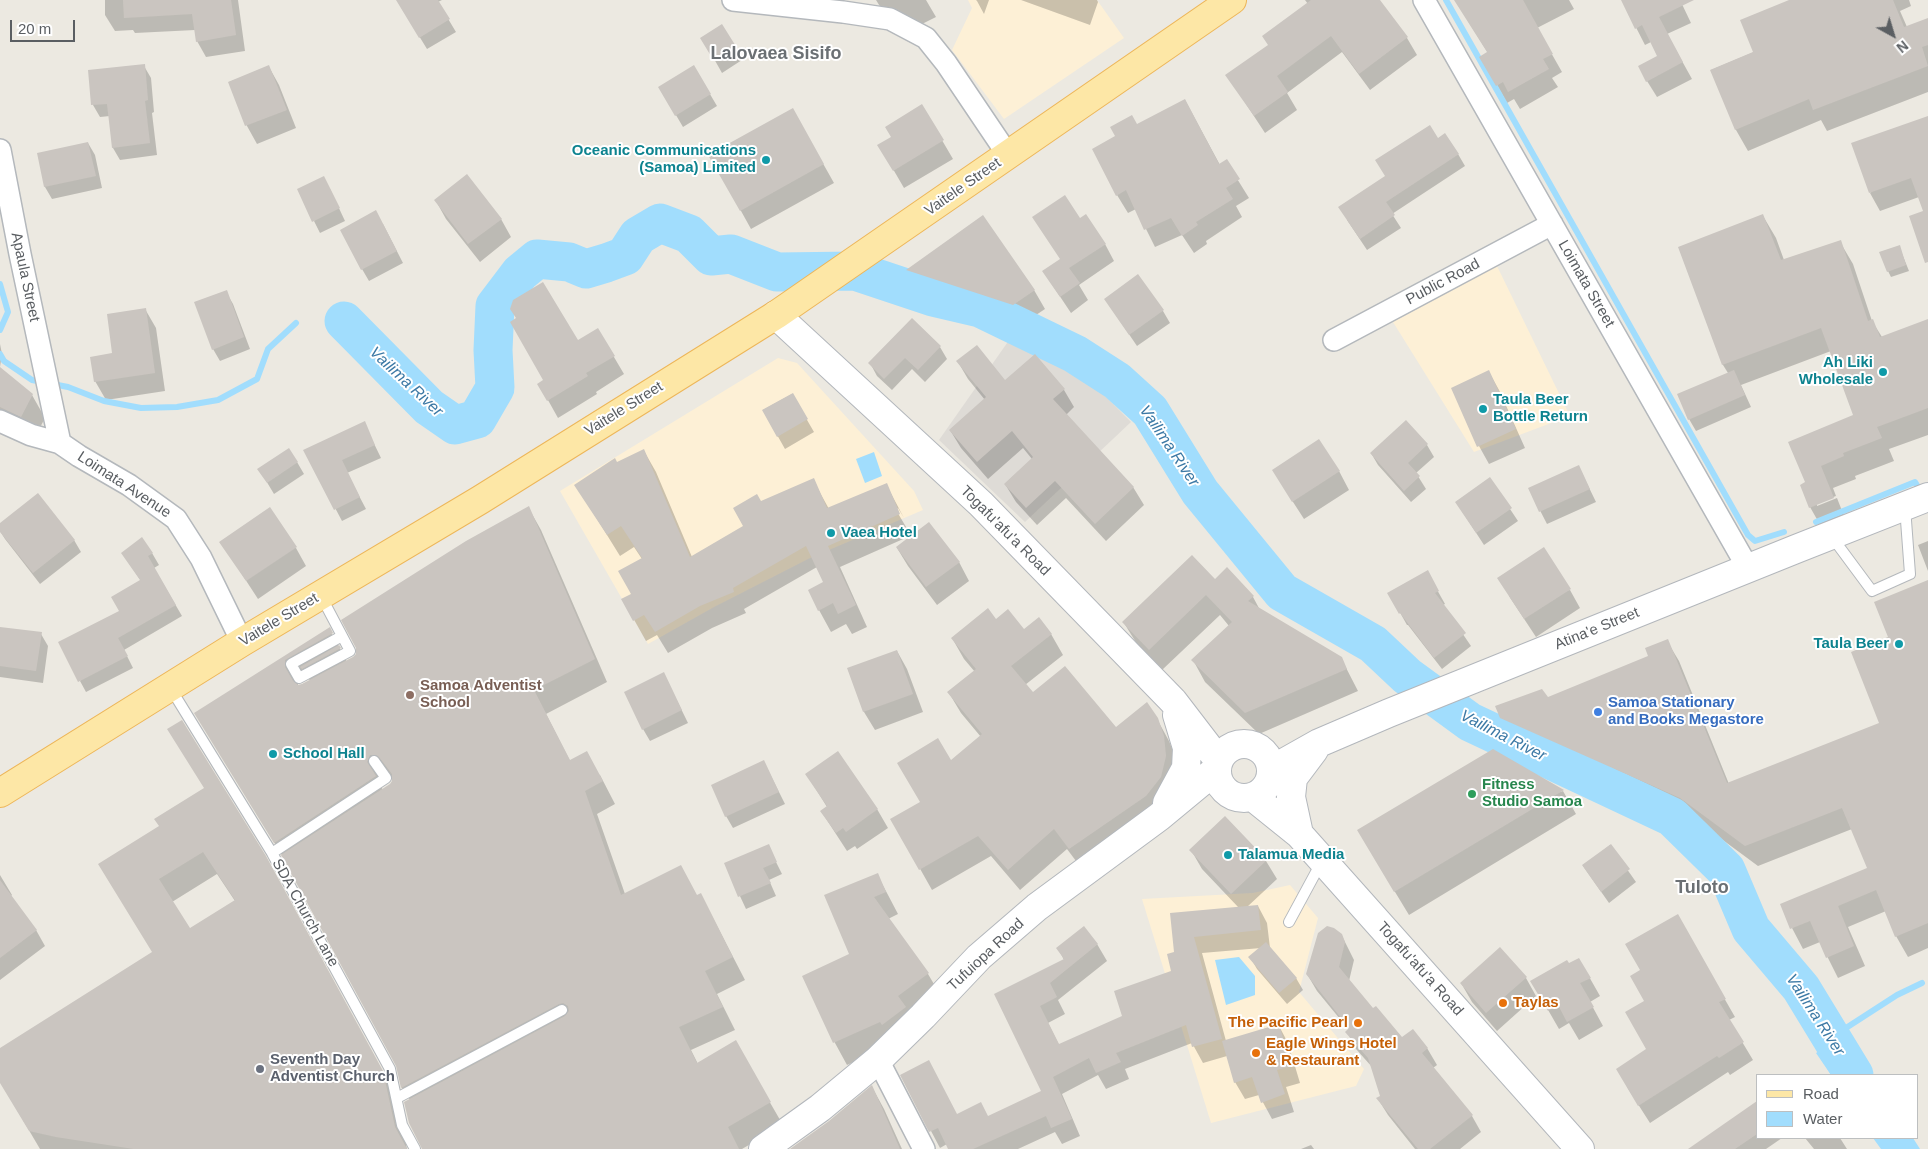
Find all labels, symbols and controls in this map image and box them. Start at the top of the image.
scale bar [12,10,78,42]
north arrow [1868,10,1918,60]
text: 20 m [18,20,51,37]
text: N [1893,37,1911,56]
district label: Lalovaea Sisifo [710,43,842,65]
place label: Oceanic Communications (Samoa) Limited [572,142,756,177]
marker: Oceanic Communications (Samoa) Limited [760,154,772,166]
street label: Vaitele Street [921,154,1005,220]
street label: Apaula Street [7,231,43,323]
street label: Loimata Street [1554,237,1618,331]
street label: Public Road [1403,255,1483,309]
water label: Vailima River [365,343,447,421]
place label: Ah Liki Wholesale [1799,354,1873,389]
marker: Ah Liki Wholesale [1877,366,1889,378]
street label: Vaitele Street [582,378,666,440]
place label: Taula Beer Bottle Return [1493,391,1588,426]
water label: Vailima River [1135,402,1203,490]
marker: Taula Beer Bottle Return [1477,403,1489,415]
street label: Loimata Avenue [74,448,174,522]
street label: Togafu'afu'a Road [956,482,1054,580]
place label: Vaea Hotel [841,524,917,542]
marker: Vaea Hotel [825,527,837,539]
street label: Vaitele Street [236,589,322,651]
street label: Atina'e Street [1552,604,1642,654]
place label: Taula Beer [1813,635,1889,653]
marker: Taula Beer [1893,638,1905,650]
place label: Samoa Adventist School [420,677,542,712]
marker: Samoa Adventist School [404,689,416,701]
place label: Samoa Stationary and Books Megastore [1608,694,1764,729]
water label: Vailima River [1457,706,1549,766]
marker: Samoa Stationary and Books Megastore [1592,706,1604,718]
place label: School Hall [283,745,365,763]
marker: School Hall [267,748,279,760]
place label: Fitness Studio Samoa [1482,776,1582,811]
marker: Fitness Studio Samoa [1466,788,1478,800]
place label: Talamua Media [1238,846,1344,864]
marker: Talamua Media [1222,849,1234,861]
street label: SDA Church Lane [268,856,342,970]
district label: Tuloto [1675,877,1729,899]
street label: Tufuiopa Road [944,915,1028,995]
street label: Togafu'afu'a Road [1373,918,1467,1020]
water label: Vailima River [1781,971,1849,1059]
place label: Taylas [1513,994,1559,1012]
marker: Taylas [1497,997,1509,1009]
place label: The Pacific Pearl [1228,1014,1348,1032]
marker: The Pacific Pearl [1352,1017,1364,1029]
place label: Eagle Wings Hotel & Restaurant [1266,1035,1397,1070]
marker: Eagle Wings Hotel & Restaurant [1250,1047,1262,1059]
place label: Seventh Day Adventist Church [270,1051,395,1086]
marker: Seventh Day Adventist Church [254,1063,266,1075]
legend [1756,1074,1918,1139]
text: Road [1803,1085,1839,1102]
text: Water [1803,1110,1842,1127]

